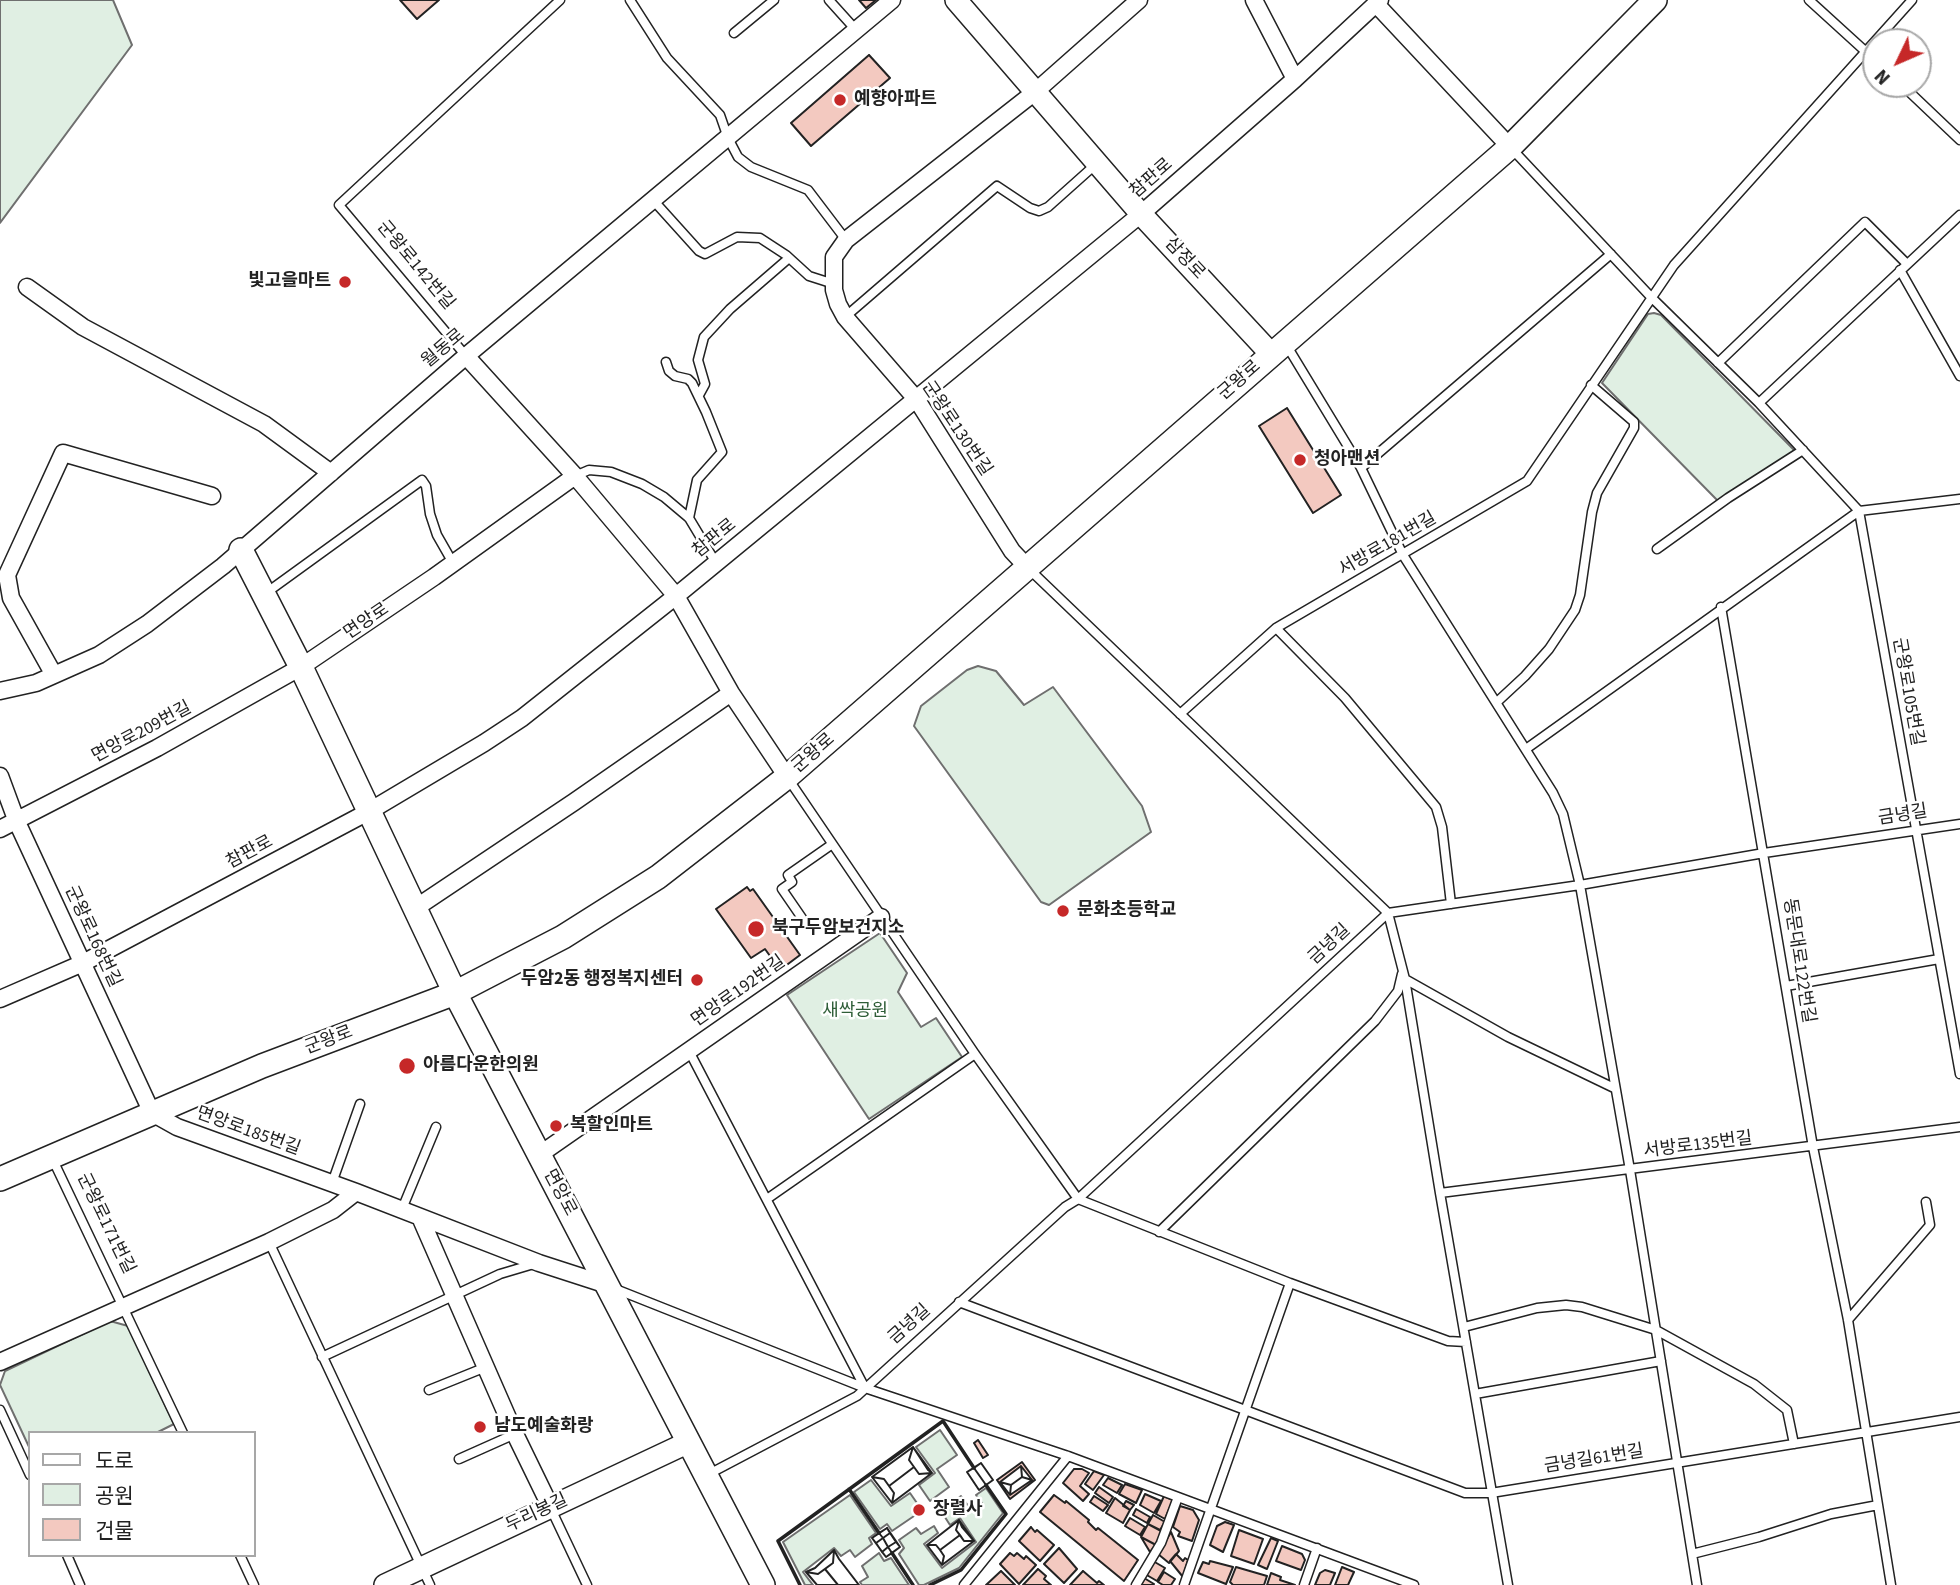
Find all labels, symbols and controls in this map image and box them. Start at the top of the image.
north arrow [1862,28,1932,98]
text: N [1869,63,1897,90]
place label: 예향아파트 [854,89,937,111]
marker: 예향아파트 [832,92,848,108]
street label: 참판로 [1126,155,1178,203]
street label: 군왕로142번길 [371,217,459,315]
street label: 삼정로 [1159,233,1209,285]
place label: 빛고을마트 [248,271,331,293]
marker: 빛고을마트 [337,274,353,290]
street label: 월동로 [418,325,470,373]
street label: 군왕로 [1214,357,1266,405]
street label: 군왕로130번길 [916,378,996,480]
place label: 청아맨션 [1314,449,1380,471]
marker: 청아맨션 [1292,452,1308,468]
street label: 서방로181번길 [1335,508,1441,582]
street label: 참판로 [689,515,741,563]
street label: 면앙로 [340,599,394,645]
street label: 군왕로105번길 [1887,636,1927,748]
street label: 면앙로209번길 [89,698,195,768]
street label: 군왕로 [788,730,840,778]
street label: 금녕길 [1877,801,1929,831]
street label: 참판로 [223,832,277,874]
street label: 군왕로168번길 [59,883,125,991]
street label: 동문대로122번길 [1777,897,1819,1025]
place label: 문화초등학교 [1077,900,1176,922]
marker: 문화초등학교 [1055,903,1071,919]
place label: 북구두암보건지소 [772,918,904,940]
marker: 북구두암보건지소 [746,919,766,939]
street label: 금녕길 [1304,920,1356,970]
street label: 면앙로192번길 [688,952,790,1032]
place label: 두암2동 행정복지센터 [521,969,683,991]
marker: 두암2동 행정복지센터 [689,972,705,988]
park label: 새싹공원 [822,1001,888,1023]
street label: 군왕로 [302,1022,356,1060]
place label: 아름다운한의원 [423,1055,539,1077]
marker: 아름다운한의원 [397,1056,417,1076]
street label: 면앙로185번길 [193,1103,303,1161]
place label: 복할인마트 [570,1115,653,1137]
marker: 복할인마트 [548,1118,564,1134]
street label: 서방로135번길 [1642,1129,1754,1163]
street label: 면앙로 [538,1166,580,1220]
street label: 군왕로171번길 [71,1170,139,1278]
street label: 금녕길 [884,1300,936,1350]
place label: 남도예술화랑 [494,1416,593,1438]
marker: 남도예술화랑 [472,1419,488,1435]
legend [28,1431,256,1557]
street label: 금녕길61번길 [1543,1441,1645,1479]
text: 도로 [95,1446,134,1476]
text: 공원 [95,1481,134,1511]
street label: 두리봉길 [502,1490,572,1538]
place label: 장렬사 [933,1499,983,1521]
marker: 장렬사 [911,1502,927,1518]
text: 건물 [95,1516,134,1546]

